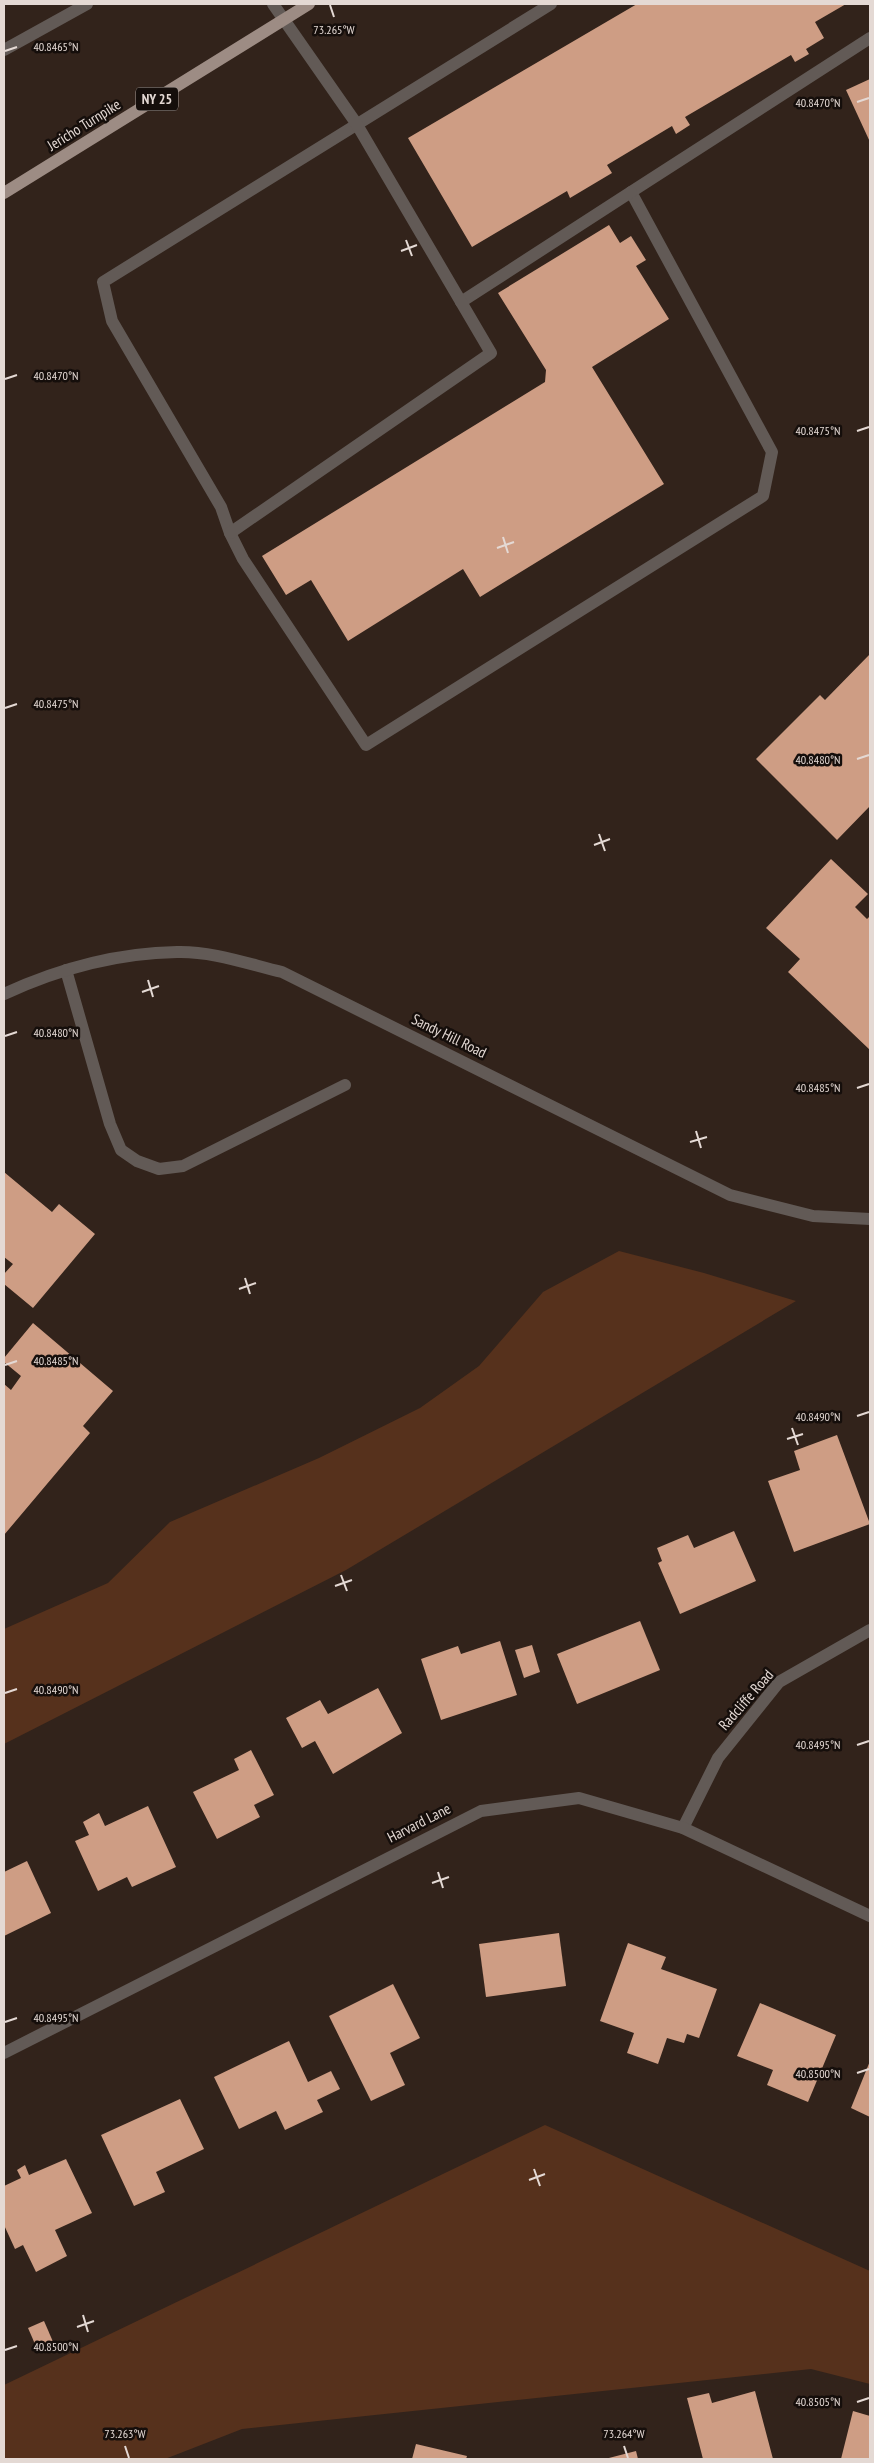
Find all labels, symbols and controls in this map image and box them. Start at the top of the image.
text: 73.265°W [313,22,355,37]
text: 40.8465°N [33,39,79,54]
road number: NY 25 [136,88,178,110]
street label: Jericho Turnpike [43,95,124,155]
text: 40.8470°N [795,95,841,110]
text: 40.8470°N [33,368,79,383]
text: 40.8475°N [795,423,841,438]
text: 40.8475°N [33,696,79,711]
text: 40.8480°N [795,752,841,767]
street label: Sandy Hill Road [409,1009,490,1062]
text: 40.8480°N [33,1025,79,1040]
text: 40.8485°N [795,1080,841,1095]
text: 40.8485°N [33,1353,79,1368]
text: 40.8490°N [795,1409,841,1424]
street label: Radcliffe Road [714,1665,777,1734]
text: 40.8490°N [33,1682,79,1697]
text: 40.8495°N [795,1737,841,1752]
street label: Harvard Lane [384,1799,454,1847]
text: 40.8495°N [33,2010,79,2025]
text: 40.8500°N [795,2066,841,2081]
text: 40.8500°N [33,2339,79,2354]
text: 40.8505°N [795,2394,841,2409]
text: 73.263°W [104,2426,146,2441]
text: 73.264°W [603,2426,645,2441]

